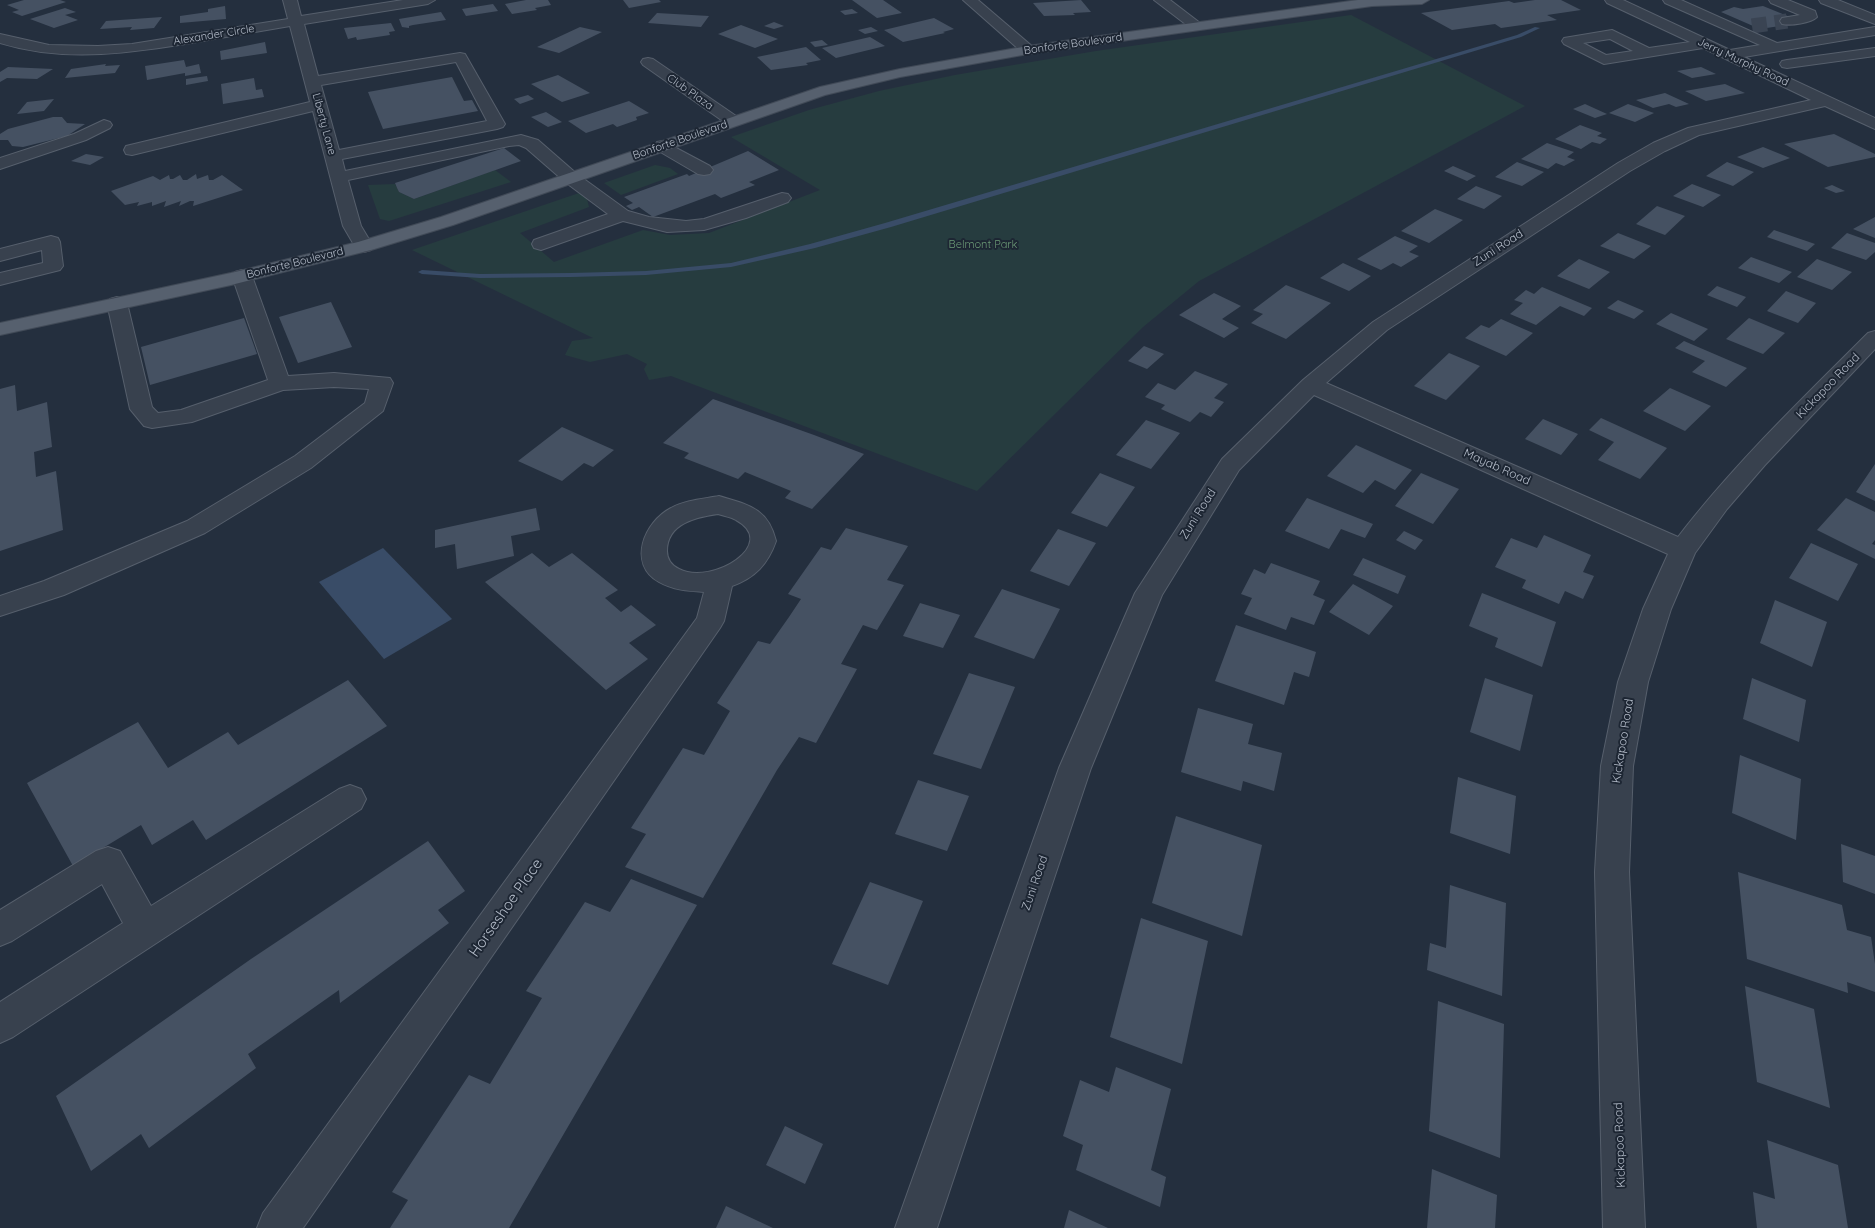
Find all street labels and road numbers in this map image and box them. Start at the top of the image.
street label: Alexander Circle [172,22,256,48]
street label: Bonforte Boulevard [1023,31,1123,57]
street label: Jerry Murphy Road [1695,35,1791,89]
street label: Club Plaza [664,71,716,113]
street label: Liberty Lane [309,92,339,156]
street label: Bonforte Boulevard [631,118,729,162]
street label: Zuni Road [1470,226,1526,270]
street label: Bonforte Boulevard [245,245,345,281]
street label: Kickapoo Road [1793,350,1863,422]
street label: Mayab Road [1461,446,1533,488]
street label: Zuni Road [1177,486,1219,542]
street label: Kickapoo Road [1609,698,1637,784]
street label: Zuni Road [1019,854,1051,912]
street label: Horseshoe Place [465,855,547,961]
street label: Kickapoo Road [1611,1102,1629,1188]

